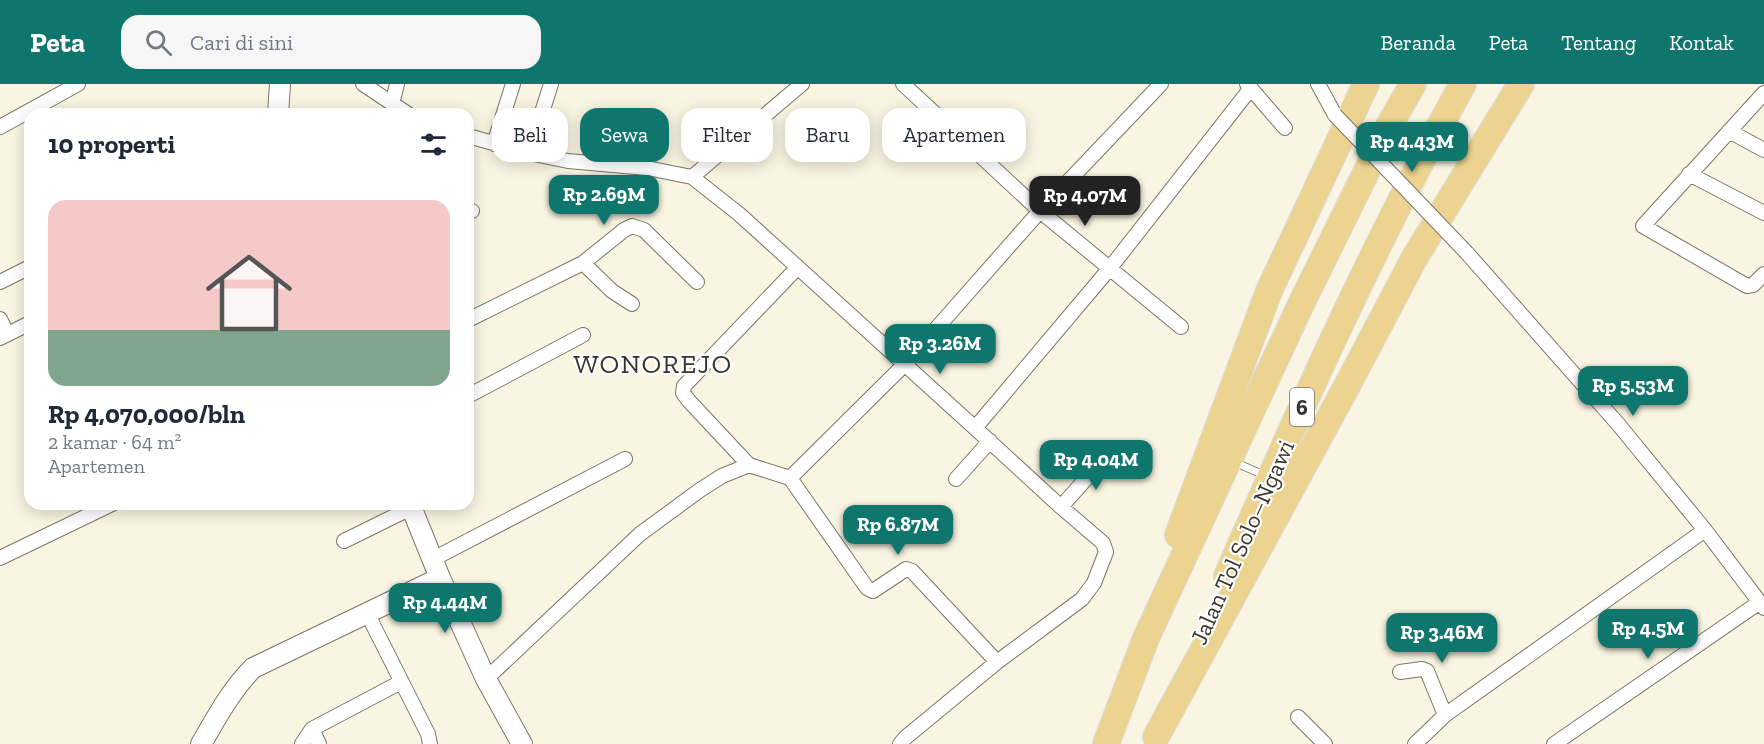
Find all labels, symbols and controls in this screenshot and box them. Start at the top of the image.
search box [121,15,541,69]
text: Peta [30,26,85,59]
icon: search [142,26,175,59]
text: Cari di sini [190,29,293,56]
text: Beranda [1381,30,1456,55]
text: Peta [1489,30,1528,55]
text: Tentang [1561,30,1636,55]
text: Kontak [1669,30,1734,55]
chip: Beli [492,108,568,162]
chip: Sewa [580,108,669,162]
chip: Filter [681,108,773,162]
chip: Baru [785,108,870,162]
chip: Apartemen [882,108,1026,162]
pin: Rp 4.43M [1350,122,1474,173]
text: 10 properti [48,128,175,160]
icon: filters [417,128,450,161]
text: Rp 4.43M [1370,129,1454,153]
pin: Rp 2.69M [542,175,666,226]
pin: Rp 4.07M [1023,176,1147,227]
text: Rp 2.69M [563,182,645,206]
text: Rp 4.07M [1043,183,1127,207]
icon: home [195,239,303,347]
pin: Rp 3.26M [878,324,1002,375]
text: Rp 3.26M [899,331,981,355]
district label: WONOREJO [573,348,733,380]
pin: Rp 5.53M [1571,366,1695,417]
text: Rp 5.53M [1592,373,1674,397]
road number: 6 [1290,388,1314,426]
text: Rp 4,070,000/bln [48,398,245,430]
text: 2 kamar · 64 m² [48,430,182,454]
street label: Jalan Tol Solo–Ngawi [1184,435,1300,649]
pin: Rp 4.04M [1034,440,1158,491]
text: Rp 4.04M [1054,447,1138,471]
text: Apartemen [48,454,145,478]
pin: Rp 6.87M [836,505,960,556]
text: Rp 6.87M [857,512,939,536]
pin: Rp 4.44M [383,583,507,634]
text: Rp 4.44M [403,590,487,614]
pin: Rp 4.5M [1593,609,1703,660]
pin: Rp 3.46M [1380,613,1504,664]
text: Rp 4.5M [1612,616,1684,640]
text: Rp 3.46M [1400,620,1484,644]

